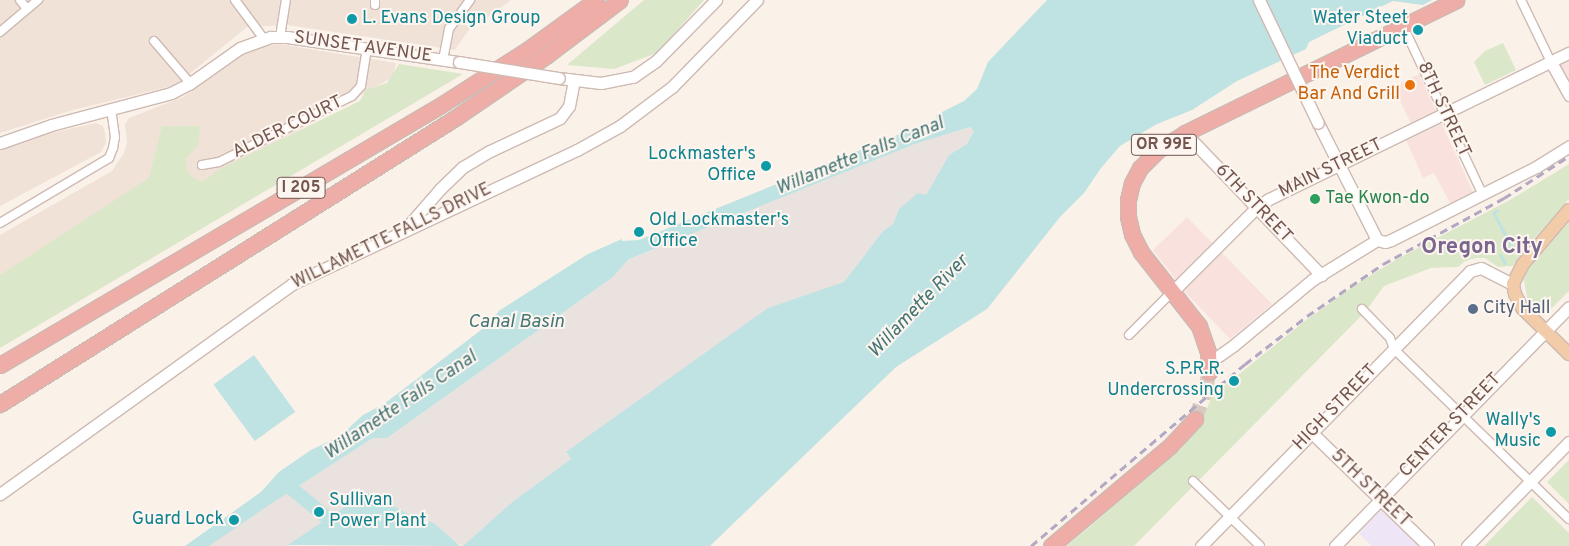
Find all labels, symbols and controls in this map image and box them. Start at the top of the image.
place label: L. Evans Design Group [362,8,540,30]
place label: Water Steet Viaduct [1313,9,1408,52]
marker: L. Evans Design Group [346,13,358,25]
marker: Water Steet Viaduct [1412,24,1424,36]
street label: SUNSET AVENUE [292,28,434,68]
street label: 8TH STREET [1412,59,1474,161]
place label: The Verdict Bar And Grill [1297,64,1400,106]
marker: The Verdict Bar And Grill [1404,79,1416,91]
street label: ALDER COURT [229,92,347,164]
water label: Willamette Falls Canal [773,113,947,201]
road number: OR 99E [1130,132,1198,158]
street label: MAIN STREET [1276,135,1386,203]
place label: Lockmaster's Office [648,145,756,188]
marker: Lockmaster's Office [760,160,772,172]
street label: 6TH STREET [1210,160,1296,248]
road number: I 205 [276,174,326,202]
street label: WILLAMETTE FALLS DRIVE [289,179,495,295]
place label: Tae Kwon-do [1325,188,1429,210]
marker: Tae Kwon-do [1309,193,1321,205]
place label: Old Lockmaster's Office [649,211,789,253]
marker: Old Lockmaster's Office [633,226,645,238]
district label: Oregon City [1421,235,1543,261]
water label: Willamette River [864,251,974,363]
place label: City Hall [1483,298,1550,320]
marker: City Hall [1467,303,1479,315]
water label: Canal Basin [468,312,564,334]
water label: Willamette Falls Canal [320,346,482,466]
place label: S.P.R.R. Undercrossing [1107,360,1224,402]
street label: HIGH STREET [1289,360,1383,456]
street label: CENTER STREET [1396,369,1506,483]
marker: S.P.R.R. Undercrossing [1228,375,1240,387]
place label: Wally's Music [1486,411,1541,454]
marker: Wally's Music [1545,426,1557,438]
street label: 5TH STREET [1325,445,1415,533]
place label: Sullivan Power Plant [329,491,426,534]
marker: Sullivan Power Plant [313,506,325,518]
place label: Guard Lock [132,509,224,531]
marker: Guard Lock [228,514,240,526]

